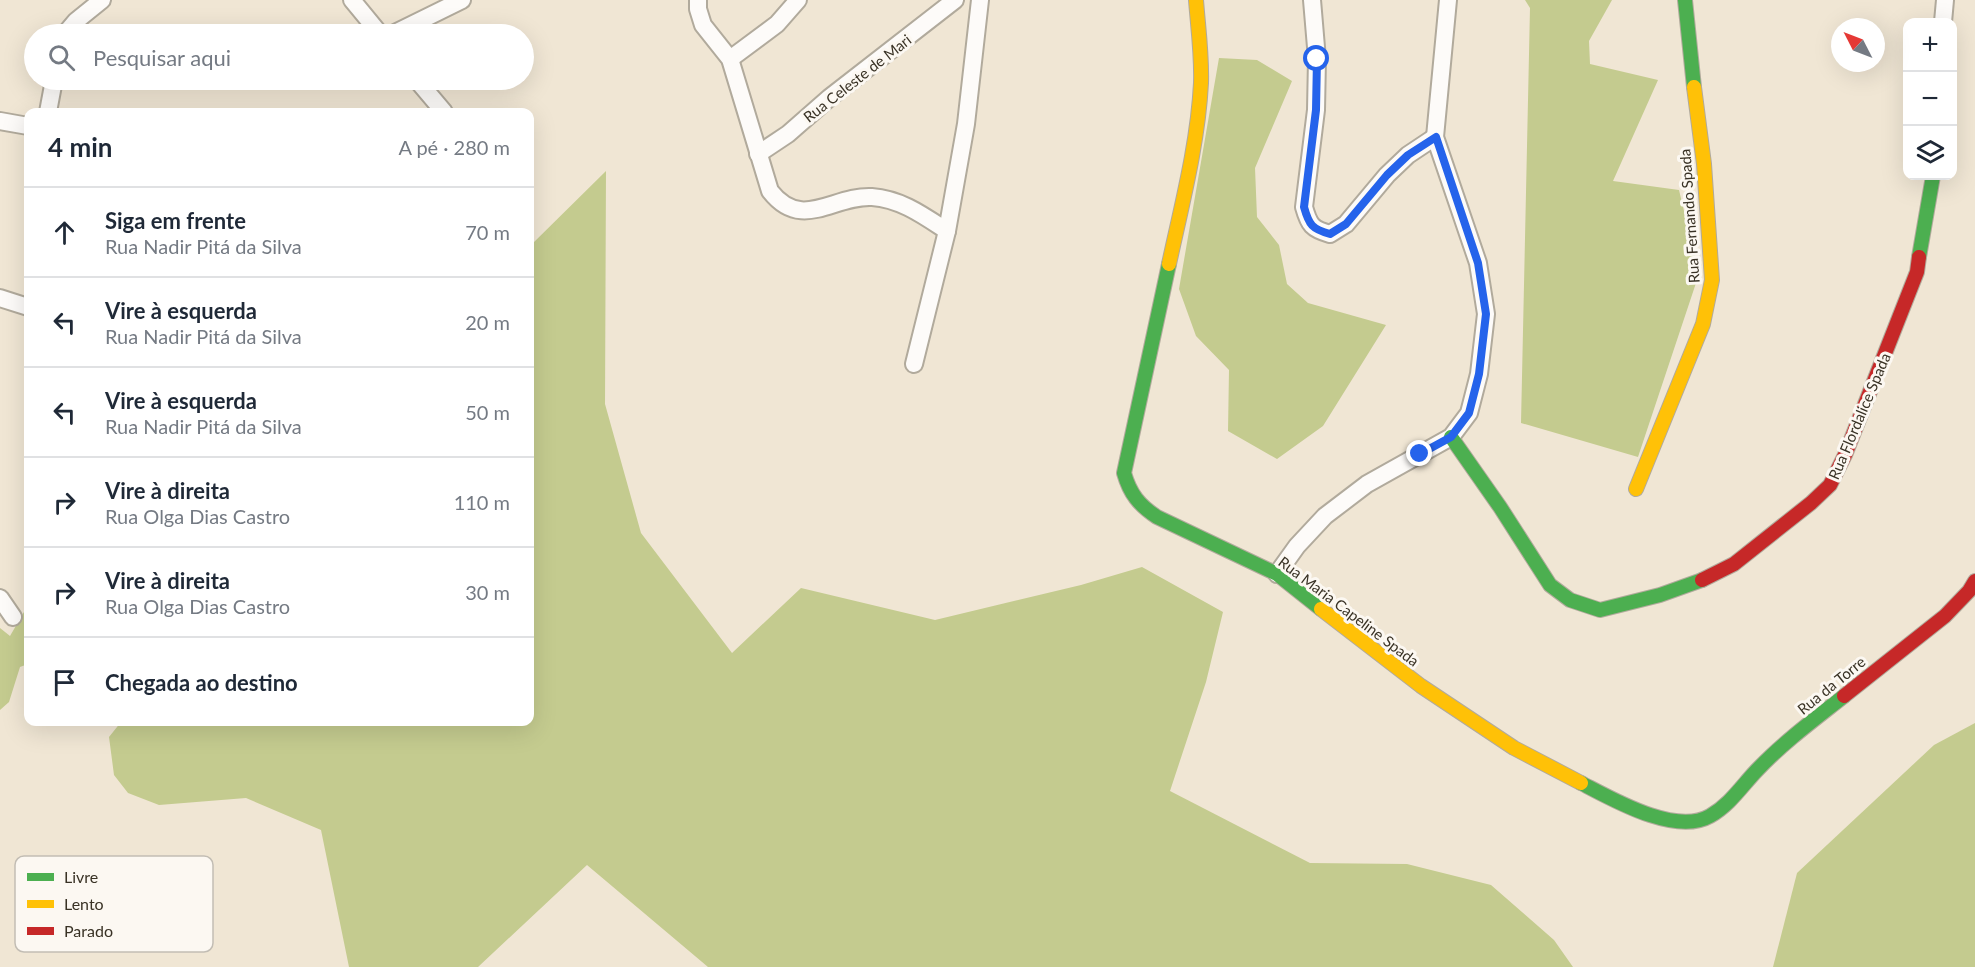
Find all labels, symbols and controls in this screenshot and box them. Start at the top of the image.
north arrow [1831,18,1885,72]
map controls [1903,18,1957,180]
button: + [1903,18,1957,72]
search box [24,24,534,90]
street label: Rua Celeste de Mari [799,30,915,126]
icon: search [45,41,78,74]
text: Pesquisar aqui [93,44,231,71]
route start [1303,45,1329,71]
button: − [1903,72,1957,126]
button: layers [1903,126,1957,180]
text: 4 min [48,131,112,163]
text: A pé · 280 m [398,135,510,159]
street label: Rua Fernando Spada [1675,148,1703,284]
text: Siga em frente [105,207,246,234]
icon: ahead [48,216,81,249]
text: 70 m [465,220,510,244]
text: Rua Nadir Pitá da Silva [105,234,302,258]
text: Vire à esquerda [105,297,257,324]
icon: left [48,306,81,339]
text: 20 m [465,310,510,334]
text: Rua Nadir Pitá da Silva [105,324,302,348]
street label: Rua Flordalice Spada [1824,350,1894,482]
text: Vire à esquerda [105,387,257,414]
icon: left [48,396,81,429]
text: 50 m [465,400,510,424]
text: Rua Nadir Pitá da Silva [105,414,302,438]
route end [1406,440,1432,466]
text: Vire à direita [105,477,230,504]
icon: right [48,486,81,519]
text: 110 m [454,490,510,514]
text: Rua Olga Dias Castro [105,504,290,528]
street label: Rua Maria Capeline Spada [1275,552,1423,670]
text: Vire à direita [105,567,230,594]
icon: right [48,576,81,609]
text: 30 m [465,580,510,604]
text: Rua Olga Dias Castro [105,594,290,618]
street label: Rua da Torre [1793,652,1869,718]
icon: arrive [48,666,81,699]
text: Chegada ao destino [105,669,298,696]
legend [15,856,213,952]
text: Livre [64,867,98,886]
text: Lento [64,894,104,913]
text: Parado [64,921,113,940]

